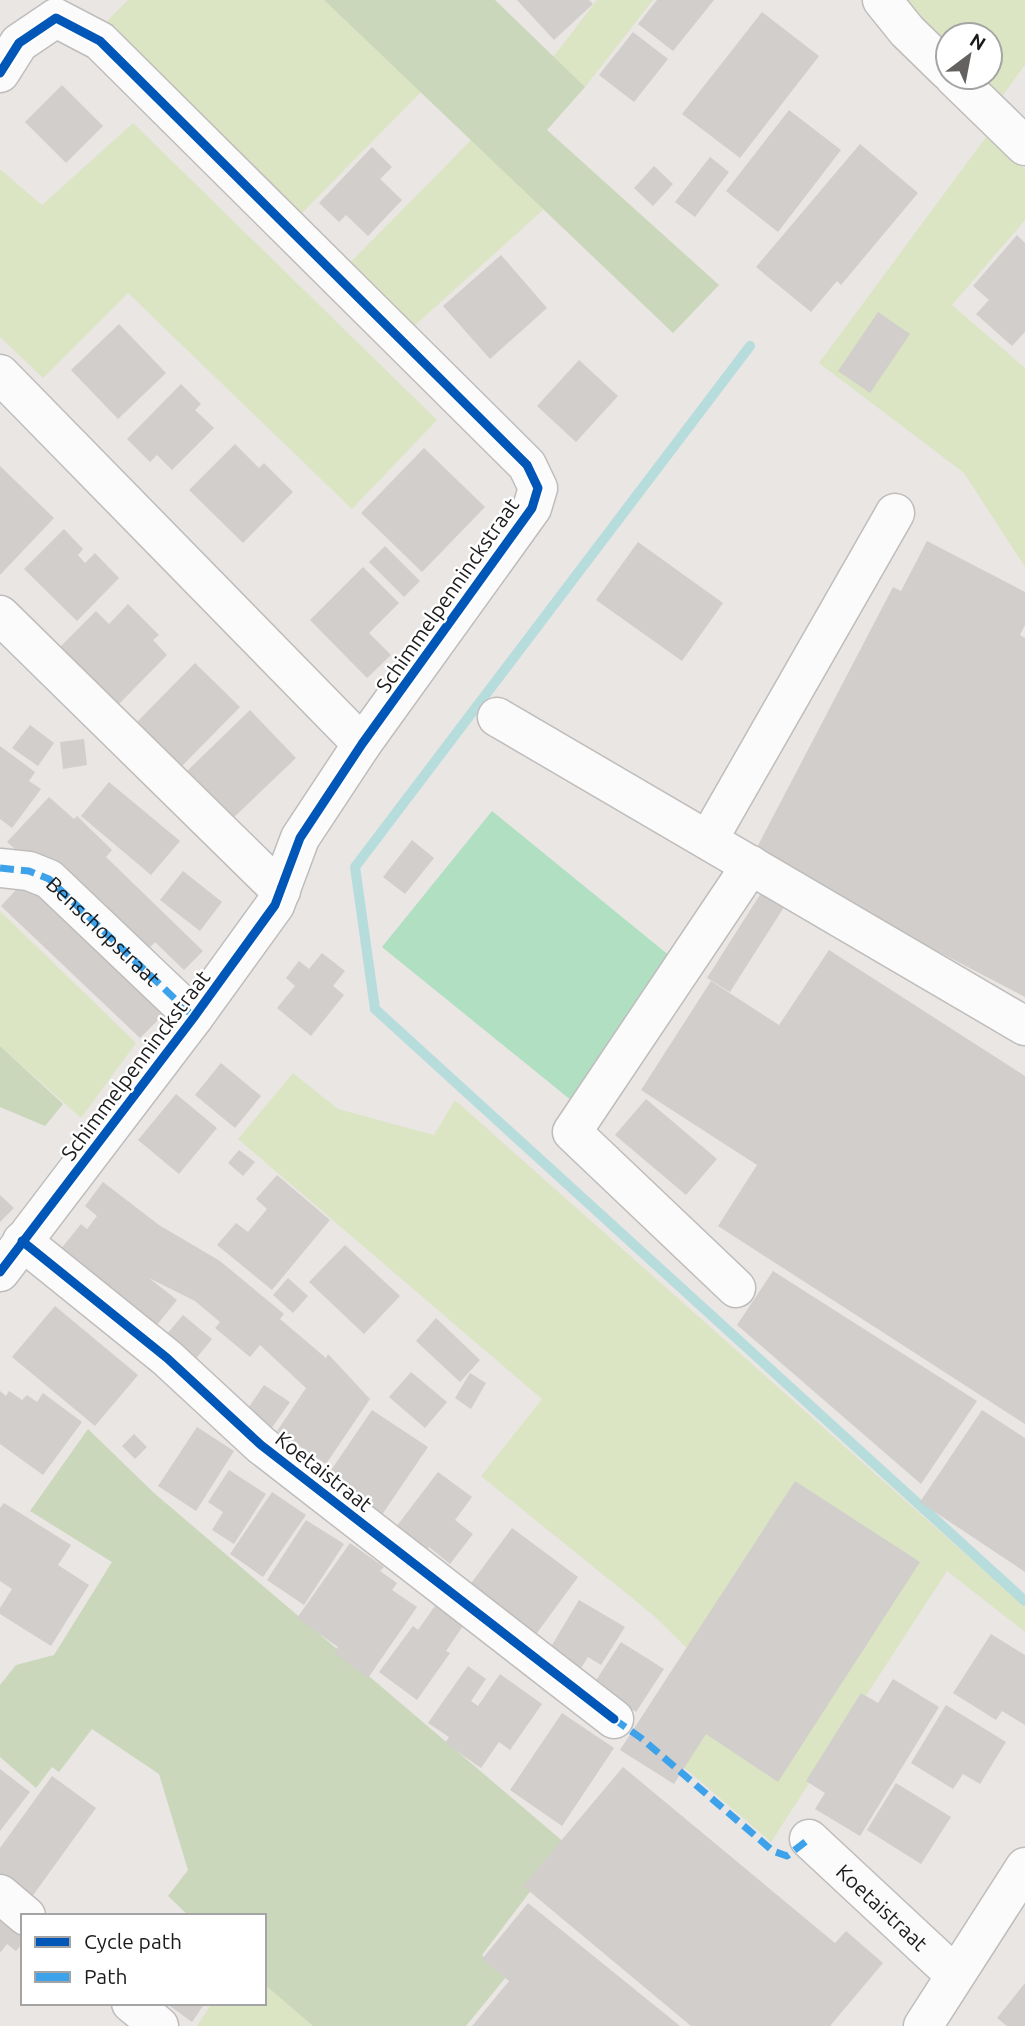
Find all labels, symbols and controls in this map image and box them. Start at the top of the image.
north arrow [934,21,1004,91]
text: N [966,28,990,55]
street label: Schimmelpenninckstraat [371,493,523,697]
street label: Benschopstraat [42,871,165,990]
street label: Schimmelpenninckstraat [56,965,214,1165]
street label: Koetaistraat [271,1426,377,1516]
street label: Koetaistraat [832,1859,933,1955]
legend [21,1914,266,2005]
text: Cycle path [84,1929,182,1953]
text: Path [84,1964,127,1988]

